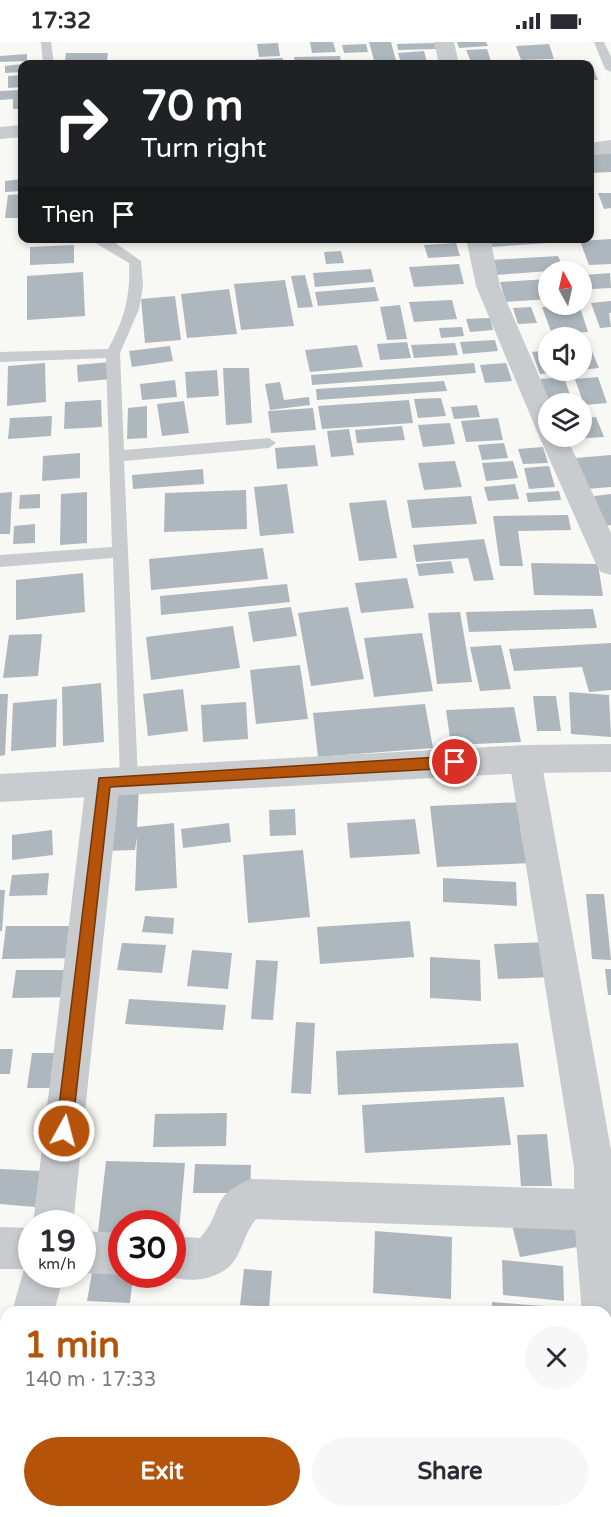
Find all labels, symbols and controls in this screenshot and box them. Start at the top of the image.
text: 17:32 [30,8,91,34]
text: 70 m [141,81,243,132]
icon: right [42,84,120,162]
text: Turn right [141,132,267,165]
icon: arrive [107,198,140,231]
text: Then [42,202,95,228]
north arrow [538,261,592,315]
map controls [538,261,592,447]
button: sound [538,327,592,381]
button: layers [538,393,592,447]
pin [429,736,480,787]
icon: arrive [438,745,471,778]
position arrow [32,1099,96,1163]
speed limit sign: 30 [108,1210,186,1288]
text: 19 [38,1223,76,1260]
text: km/h [38,1255,76,1273]
text: 1 min [24,1324,120,1367]
button: close [525,1326,588,1389]
text: 140 m · 17:33 [24,1368,156,1392]
button: Exit [24,1437,300,1506]
button: Share [312,1437,588,1506]

